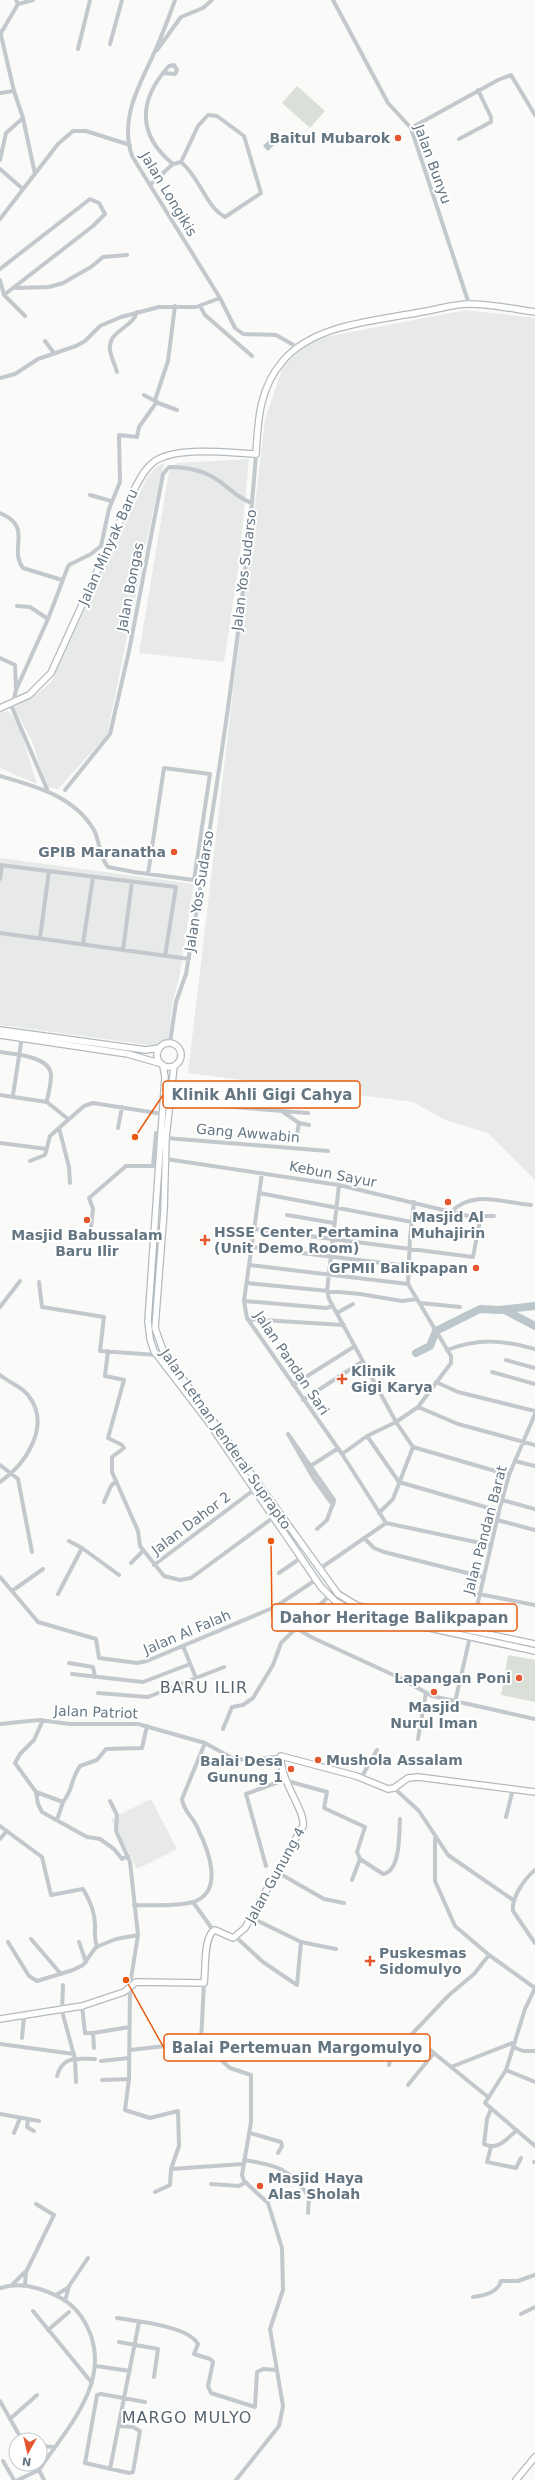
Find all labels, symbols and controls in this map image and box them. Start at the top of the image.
street label: Jalan Bunyu [411,121,455,206]
place label: Baitul Mubarok [270,130,391,146]
marker: Baitul Mubarok [393,133,403,143]
street label: Jalan Longikis [137,148,200,239]
street label: Jalan Minyak Baru [75,486,141,609]
street label: Jalan Yos Sudarso [228,508,259,633]
street label: Jalan Bongas [113,541,146,634]
street label: Jalan Yos Sudarso [181,829,216,954]
place label: GPIB Maranatha [38,844,166,860]
marker: GPIB Maranatha [169,847,179,857]
callout: Klinik Ahli Gigi Cahya [163,1081,360,1108]
text: Klinik Ahli Gigi Cahya [172,1086,352,1104]
street label: Gang Awwabin [196,1121,300,1145]
street label: Kebun Sayur [288,1158,378,1190]
marker: Masjid Al Muhajirin [443,1197,453,1207]
place label: Masjid Al Muhajirin [411,1209,485,1241]
marker: Masjid Babussalam Baru Ilir [82,1215,92,1225]
place label: HSSE Center Pertamina (Unit Demo Room) [214,1224,399,1256]
place label: Masjid Babussalam Baru Ilir [11,1227,163,1259]
marker: HSSE Center Pertamina (Unit Demo Room) [199,1234,211,1246]
place label: GPMII Balikpapan [329,1260,468,1276]
marker: GPMII Balikpapan [471,1263,481,1273]
street label: Jalan Pandan Sari [251,1307,333,1418]
street label: Jalan Letnan Jenderal Suprapto [157,1345,295,1532]
place label: Klinik Gigi Karya [351,1363,433,1395]
marker: Klinik Gigi Karya [336,1373,348,1385]
street label: Jalan Pandan Barat [460,1463,510,1597]
street label: Jalan Dahor 2 [148,1488,234,1558]
callout: Dahor Heritage Balikpapan [272,1604,517,1631]
street label: Jalan Al Falah [140,1606,233,1658]
text: Dahor Heritage Balikpapan [279,1609,509,1627]
place label: Lapangan Poni [394,1670,511,1686]
marker: Lapangan Poni [514,1673,524,1683]
district label: BARU ILIR [160,1678,248,1697]
marker: Masjid Nurul Iman [429,1687,439,1697]
place label: Masjid Nurul Iman [390,1699,478,1731]
street label: Jalan Patriot [53,1703,139,1721]
place label: Mushola Assalam [326,1752,463,1768]
place label: Balai Desa Gunung 1 [200,1753,283,1785]
marker: Mushola Assalam [313,1755,323,1765]
marker: Balai Desa Gunung 1 [286,1764,296,1774]
street label: Jalan Gunung 4 [242,1824,308,1927]
place label: Puskesmas Sidomulyo [379,1945,467,1977]
marker: Puskesmas Sidomulyo [364,1955,376,1967]
callout: Balai Pertemuan Margomulyo [164,2034,430,2061]
text: Balai Pertemuan Margomulyo [172,2039,422,2057]
place label: Masjid Haya Alas Sholah [268,2170,364,2202]
marker: Masjid Haya Alas Sholah [255,2181,265,2191]
district label: MARGO MULYO [122,2408,252,2427]
north arrow [8,2432,48,2472]
text: N [21,2454,32,2468]

